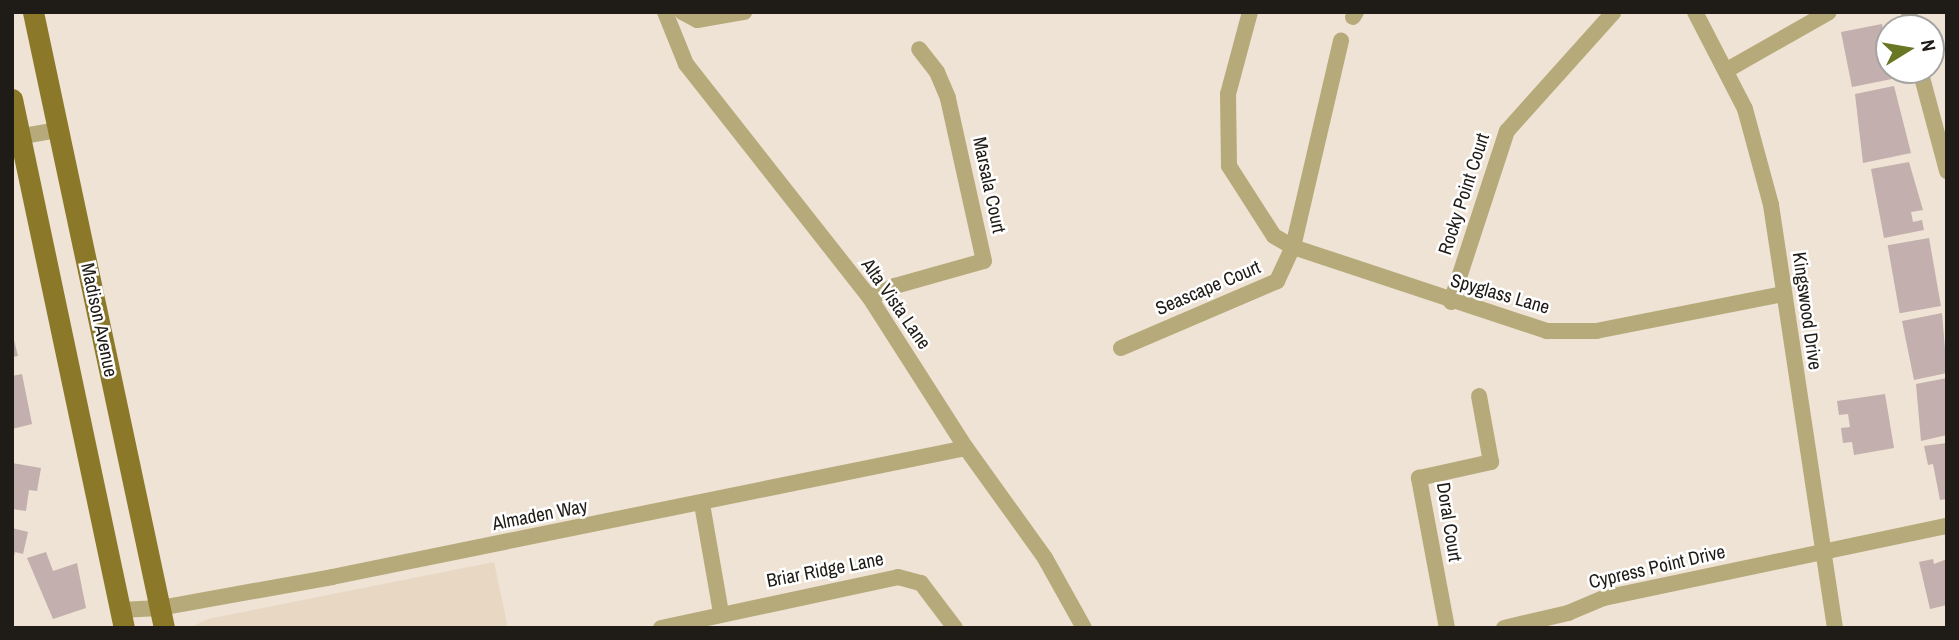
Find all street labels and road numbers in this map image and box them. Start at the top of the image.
street label: Rocky Point Court [1434,130,1494,258]
street label: Marsala Court [968,135,1010,235]
street label: Kingswood Drive [1787,251,1827,371]
street label: Alta Vista Lane [856,254,936,354]
street label: Seascape Court [1152,256,1264,320]
street label: Madison Avenue [76,261,122,379]
street label: Spyglass Lane [1448,269,1552,319]
street label: Doral Court [1432,481,1466,563]
street label: Almaden Way [491,495,589,535]
street label: Cypress Point Drive [1587,540,1727,594]
street label: Briar Ridge Lane [765,547,885,593]

